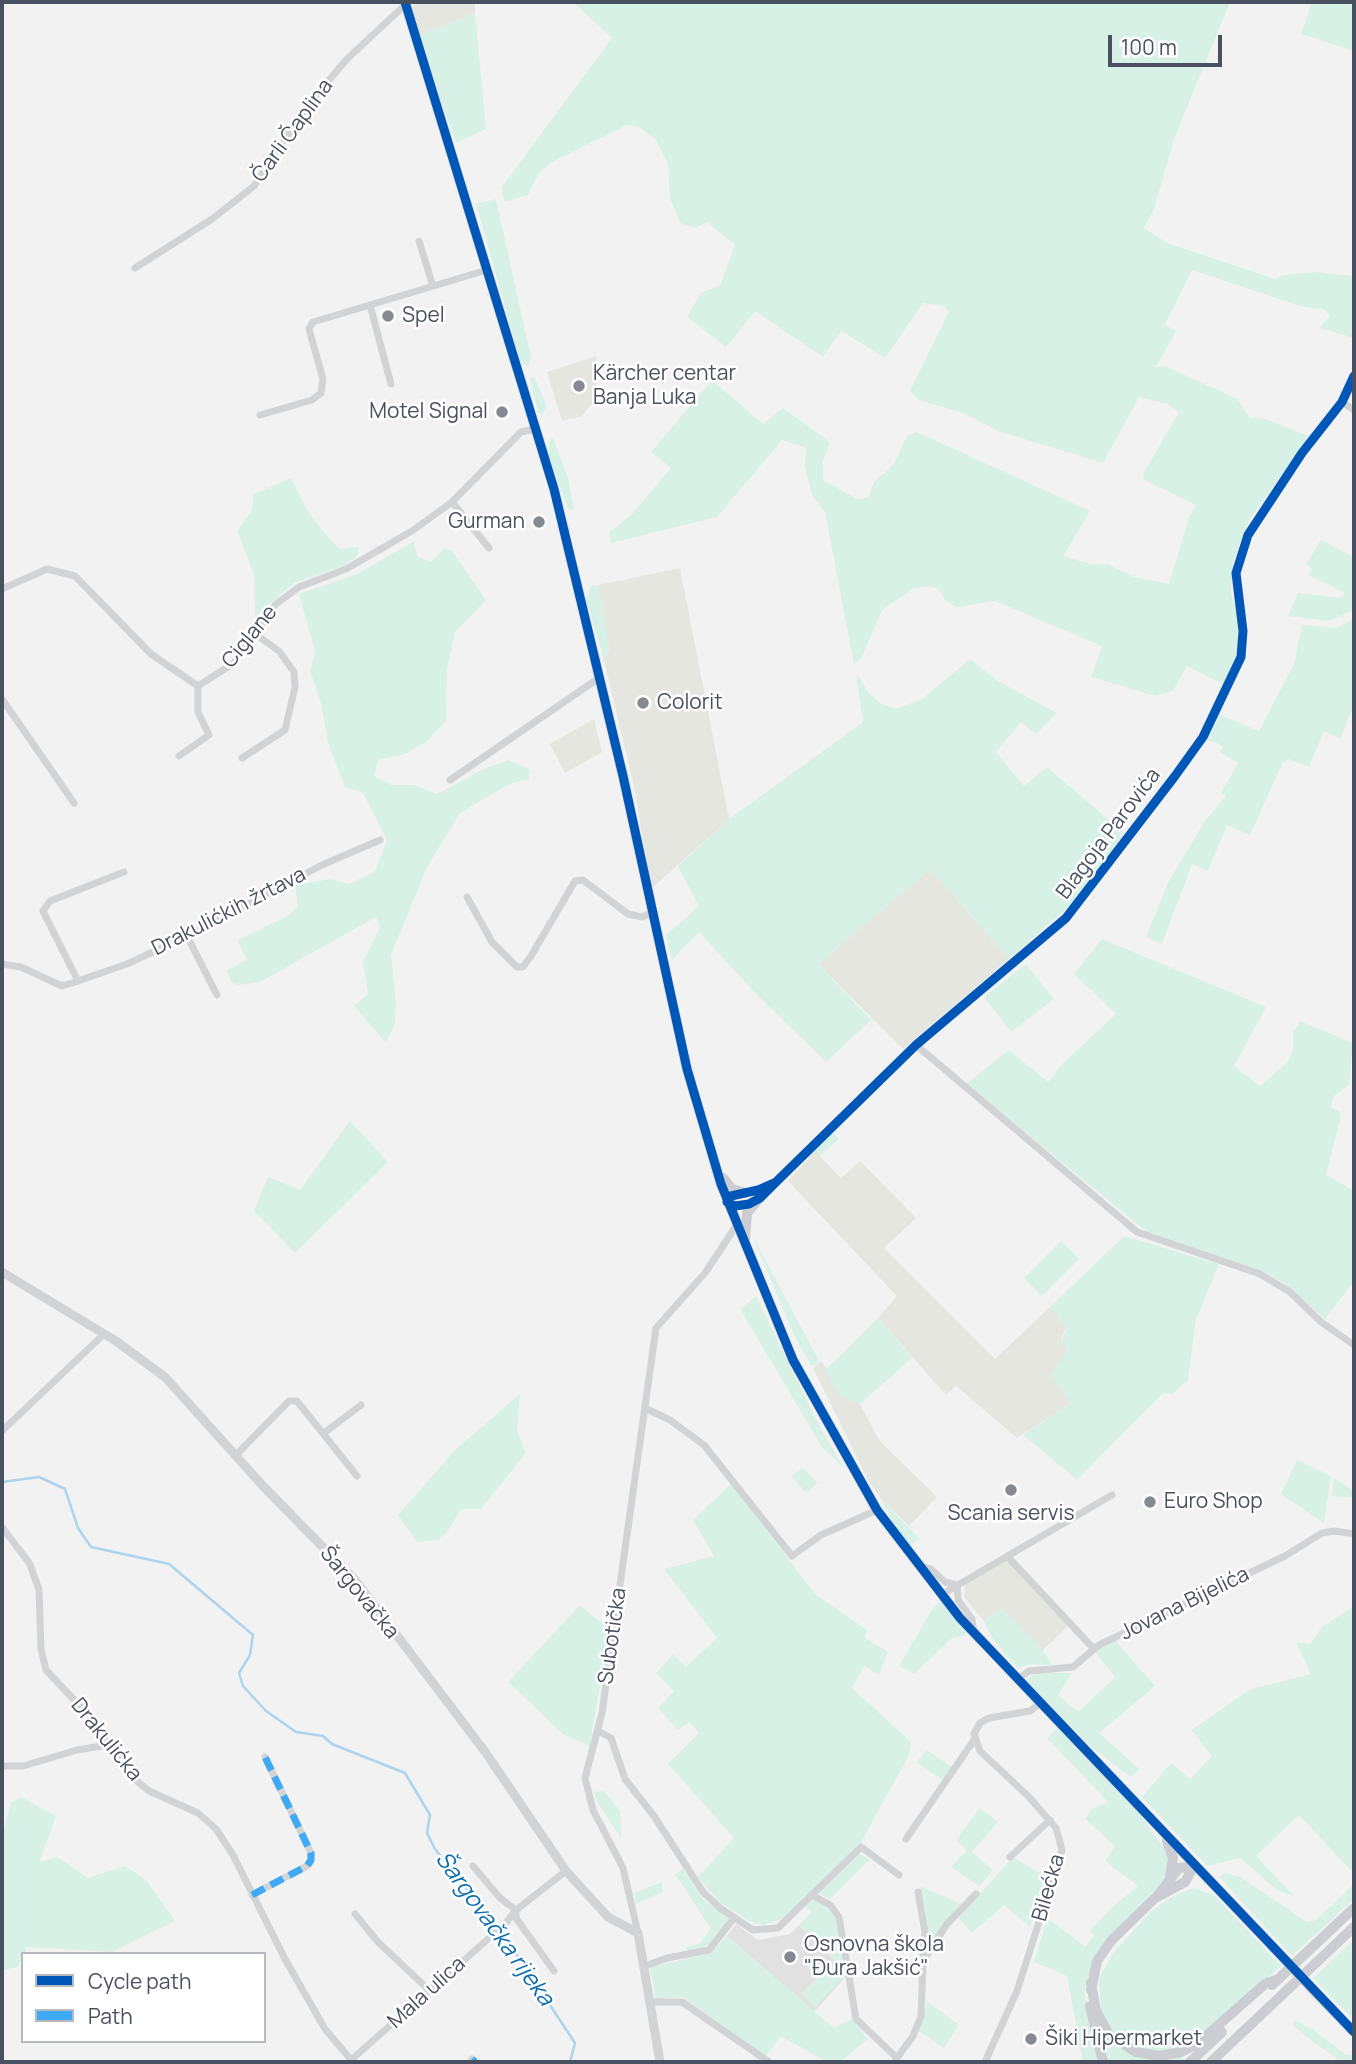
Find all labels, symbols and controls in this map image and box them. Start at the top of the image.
scale bar [1111,21,1225,65]
text: 100 m [1121,33,1177,61]
street label: Čarli Čaplina [247,75,339,187]
place label: Spel [402,303,445,329]
marker: Spel [380,308,396,324]
place label: Kärcher centar Banja Luka [593,361,736,411]
marker: Kärcher centar Banja Luka [571,378,587,394]
place label: Motel Signal [369,399,488,425]
marker: Motel Signal [494,404,510,420]
place label: Gurman [448,509,525,535]
marker: Gurman [531,514,547,530]
street label: Ciglane [217,600,283,674]
place label: Colorit [657,690,723,716]
marker: Colorit [635,695,651,711]
street label: Blagoja Parovića [1052,764,1166,904]
street label: Drakulićkih žrtava [148,862,310,962]
marker: Scania servis [1003,1482,1019,1498]
place label: Euro Shop [1164,1489,1263,1515]
marker: Euro Shop [1142,1494,1158,1510]
place label: Scania servis [948,1501,1074,1527]
street label: Šargovačka [314,1542,404,1644]
street label: Jovana Bijelića [1117,1562,1253,1646]
street label: Subotička [594,1586,632,1686]
street label: Drakulićka [65,1693,147,1787]
water label: Šargovačka rijeka [429,1847,559,2011]
street label: Bilećka [1027,1852,1071,1924]
place label: Osnovna škola "Đura Jakšić" [804,1932,944,1982]
marker: Osnovna škola "Đura Jakšić" [782,1949,798,1965]
legend [21,1952,266,2043]
street label: Mala ulica [383,1952,471,2034]
text: Cycle path [88,1967,191,1995]
text: Path [88,2002,133,2030]
place label: Šiki Hipermarket [1045,2026,1202,2052]
marker: Šiki Hipermarket [1023,2031,1039,2047]

